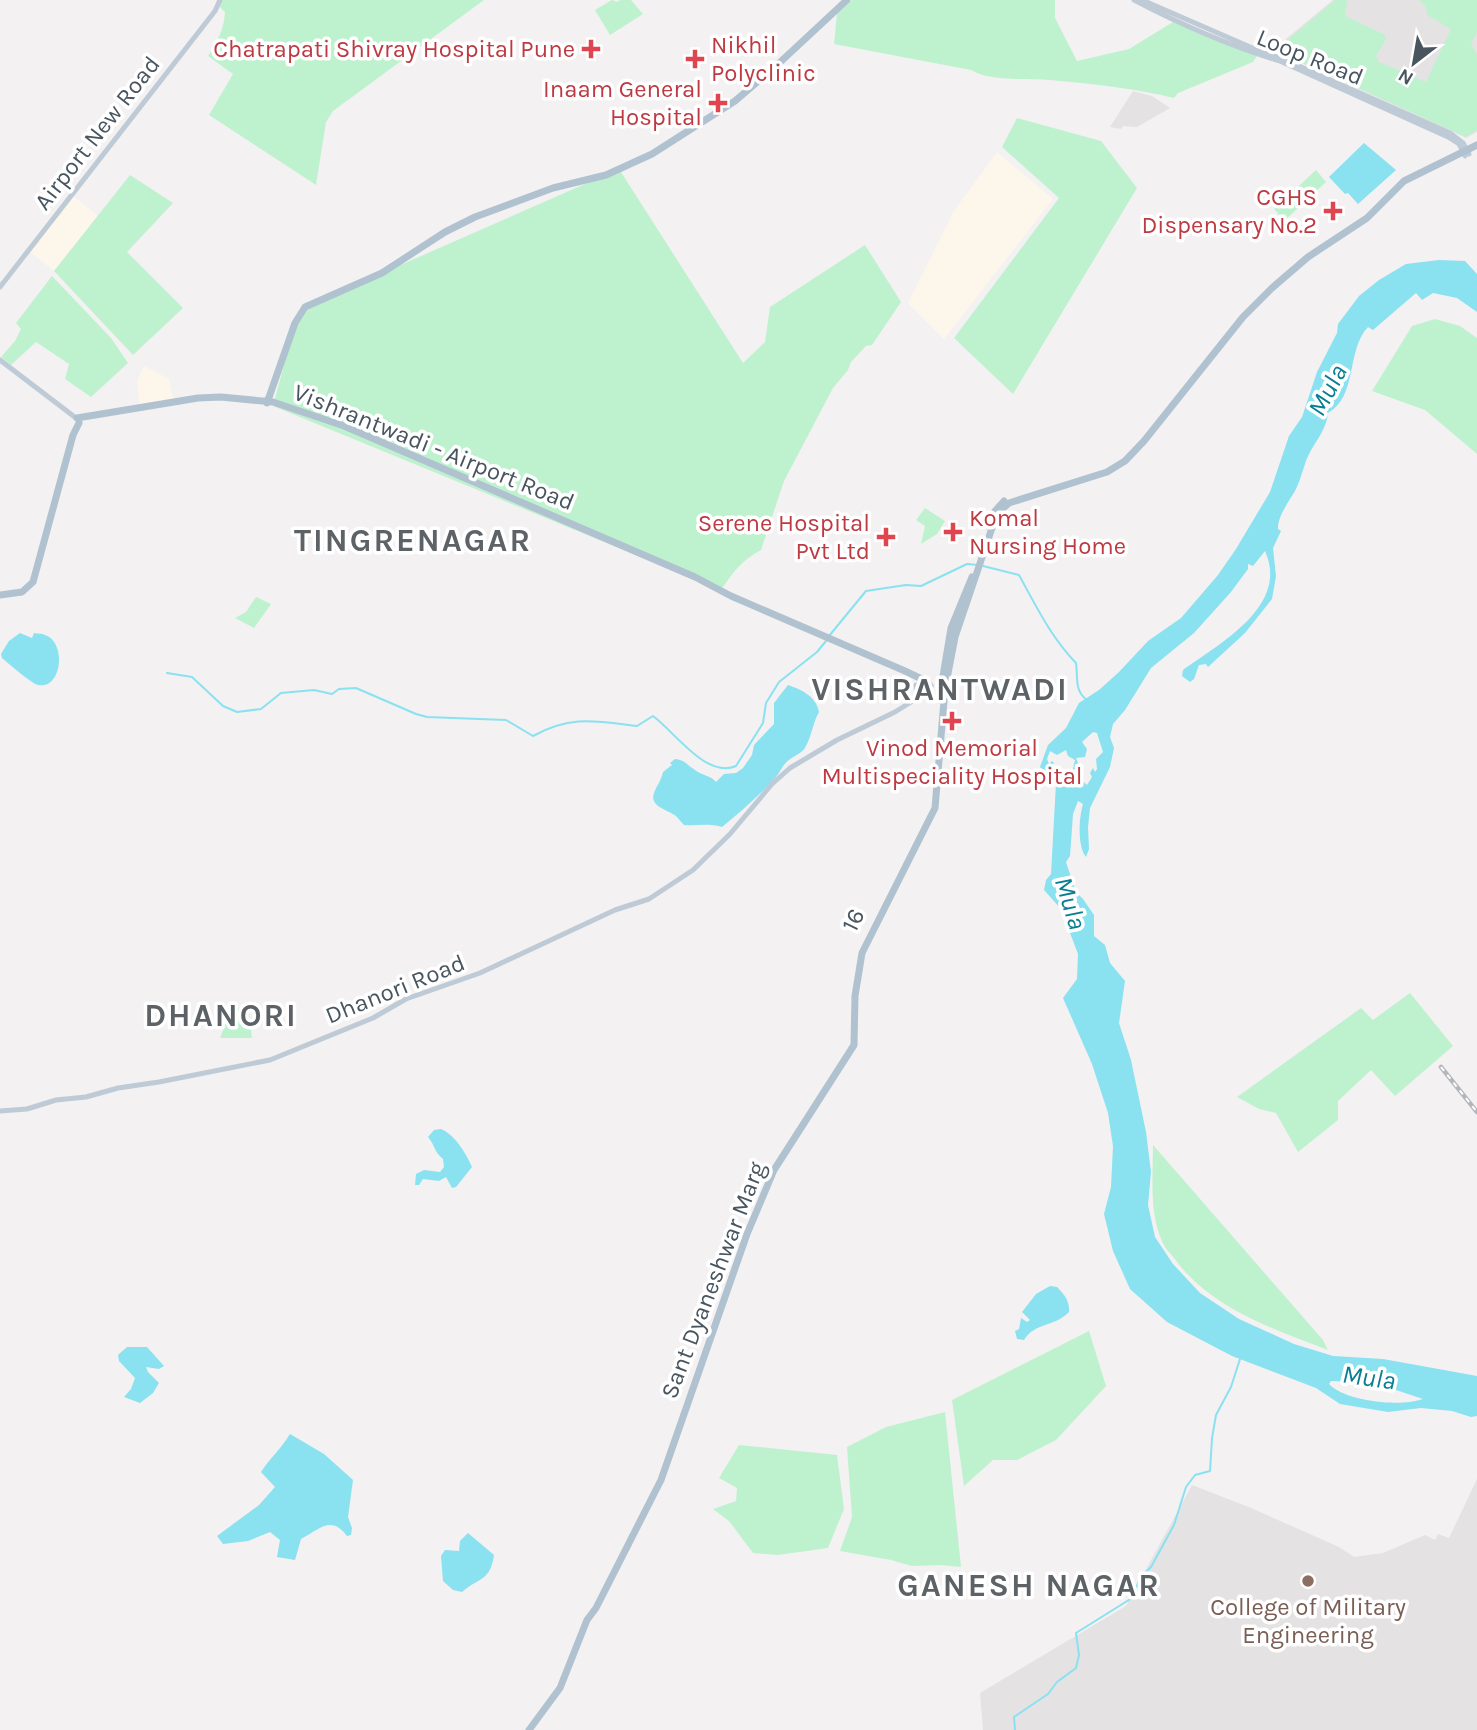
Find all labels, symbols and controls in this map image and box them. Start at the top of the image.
street label: Loop Road [1253,23,1367,91]
north arrow [1379,28,1449,98]
place label: Nikhil Polyclinic [711,31,816,87]
place label: Chatrapati Shivray Hospital Pune [213,35,575,63]
marker: Chatrapati Shivray Hospital Pune [581,39,601,59]
marker: Nikhil Polyclinic [685,49,705,69]
street label: Airport New Road [28,51,166,215]
text: N [1394,64,1417,90]
place label: Inaam General Hospital [543,75,702,131]
marker: Inaam General Hospital [708,93,728,113]
place label: CGHS Dispensary No.2 [1141,183,1317,239]
marker: CGHS Dispensary No.2 [1323,201,1343,221]
water label: Mula [1301,359,1354,421]
street label: Vishrantwadi - Airport Road [290,378,578,516]
place label: Komal Nursing Home [969,504,1126,560]
place label: Serene Hospital Pvt Ltd [698,509,870,565]
district label: TINGRENAGAR [294,522,532,559]
marker: Komal Nursing Home [943,522,963,542]
marker: Serene Hospital Pvt Ltd [876,527,896,547]
district label: VISHRANTWADI [811,671,1069,708]
marker: Vinod Memorial Multispeciality Hospital [942,711,962,731]
place label: Vinod Memorial Multispeciality Hospital [821,734,1083,790]
water label: Mula [1048,873,1093,933]
street label: 16 [836,904,870,936]
street label: Dhanori Road [321,948,469,1030]
district label: DHANORI [144,997,298,1034]
street label: Sant Dyaneshwar Marg [655,1157,771,1402]
water label: Mula [1340,1358,1398,1397]
district label: GANESH NAGAR [897,1567,1161,1604]
marker: College of Military Engineering [1300,1573,1316,1589]
place label: College of Military Engineering [1210,1593,1406,1649]

